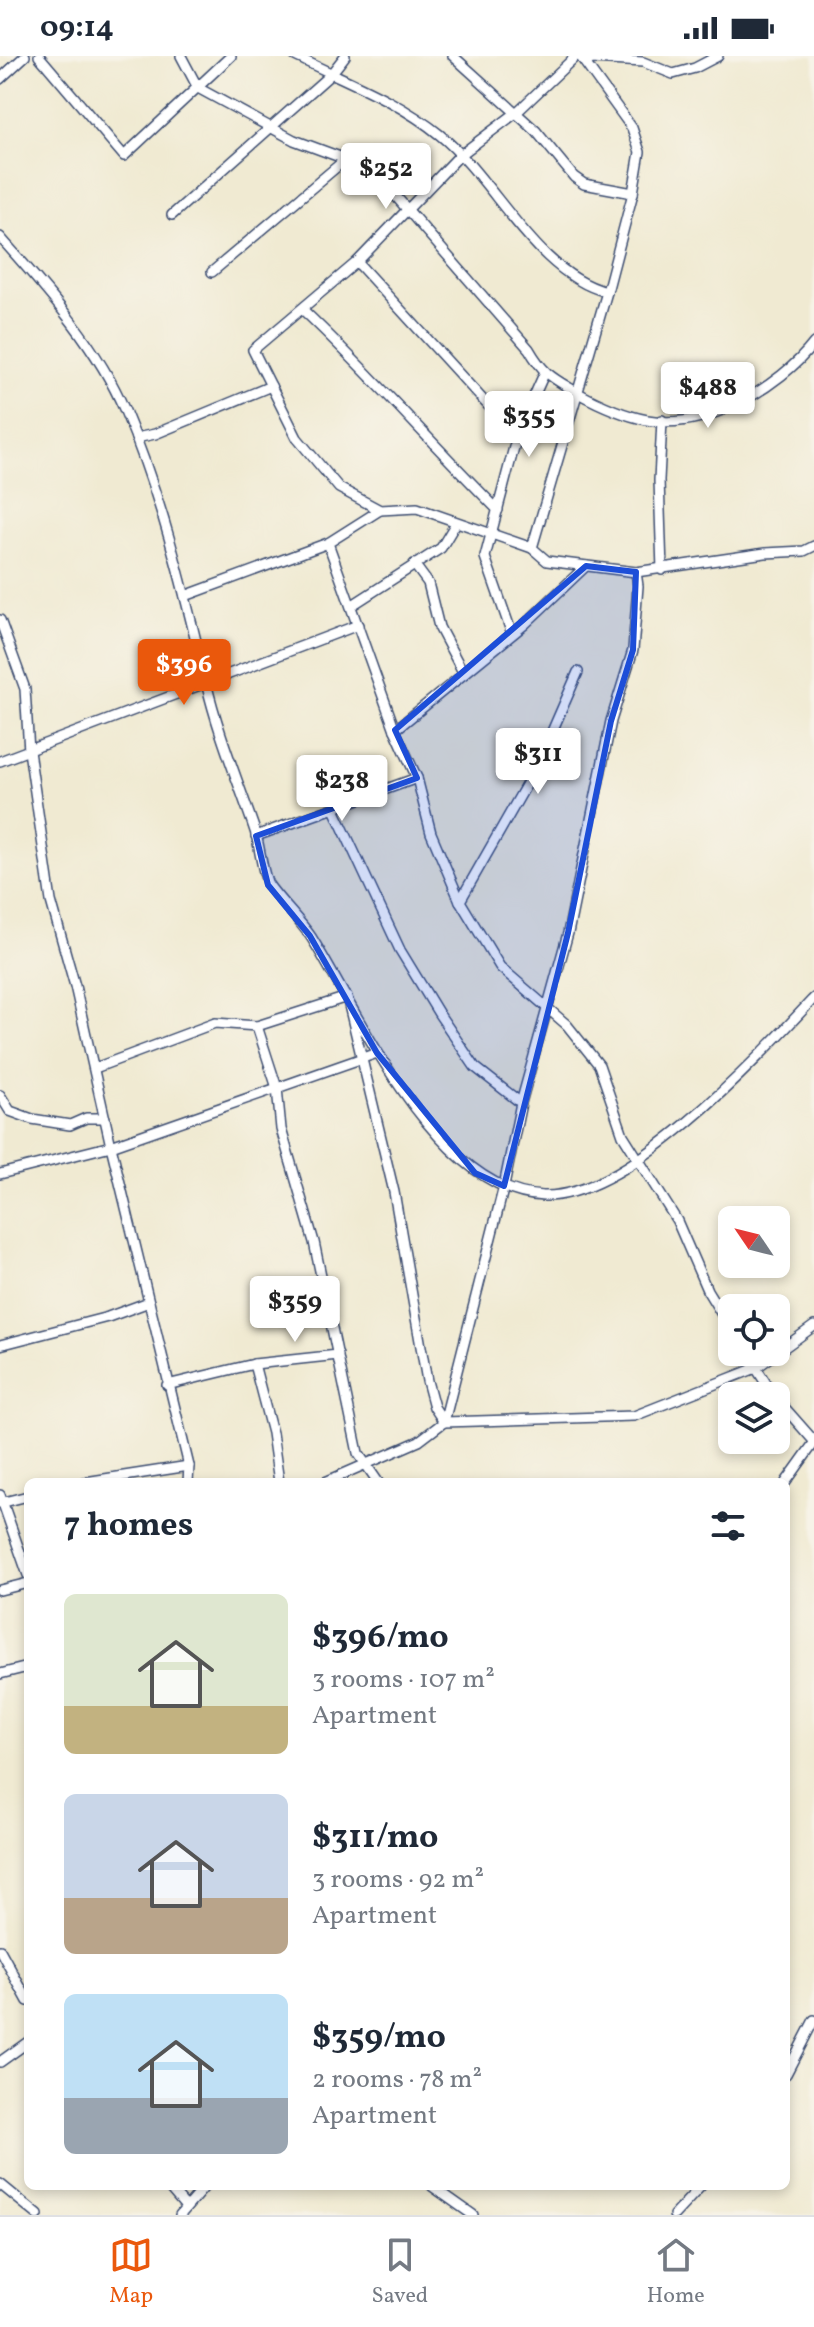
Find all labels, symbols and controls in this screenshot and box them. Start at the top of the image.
text: 09:14 [40,7,114,49]
pin: $252 [339,143,433,211]
text: $252 [359,151,413,187]
pin: $488 [661,362,755,430]
text: $488 [679,370,737,406]
pin: $355 [482,391,576,459]
text: $355 [503,399,555,435]
pin: $396 [137,639,231,707]
text: $396 [156,647,212,683]
pin: $311 [491,728,585,796]
text: $311 [514,736,562,772]
pin: $238 [295,755,389,823]
text: $238 [314,763,370,799]
north arrow [718,1206,790,1278]
map controls [718,1206,790,1454]
pin: $359 [248,1276,342,1344]
text: $359 [268,1284,322,1320]
button: locate [718,1294,790,1366]
button: layers [718,1382,790,1454]
text: 7 homes [64,1503,193,1550]
icon: filters [706,1504,750,1548]
text: $396/mo [312,1615,449,1662]
icon: home [128,1626,224,1722]
text: 3 rooms · 107 m² [312,1662,495,1698]
text: Apartment [312,1698,437,1734]
text: $311/mo [312,1815,438,1862]
icon: home [128,1826,224,1922]
text: 3 rooms · 92 m² [312,1862,484,1898]
text: Apartment [312,1898,437,1934]
text: $359/mo [312,2015,446,2062]
icon: home [128,2026,224,2122]
text: 2 rooms · 78 m² [312,2062,482,2098]
text: Apartment [312,2098,437,2134]
tab: Map [109,2233,153,2312]
tab: Saved [372,2233,428,2312]
tab: Home [647,2233,705,2312]

